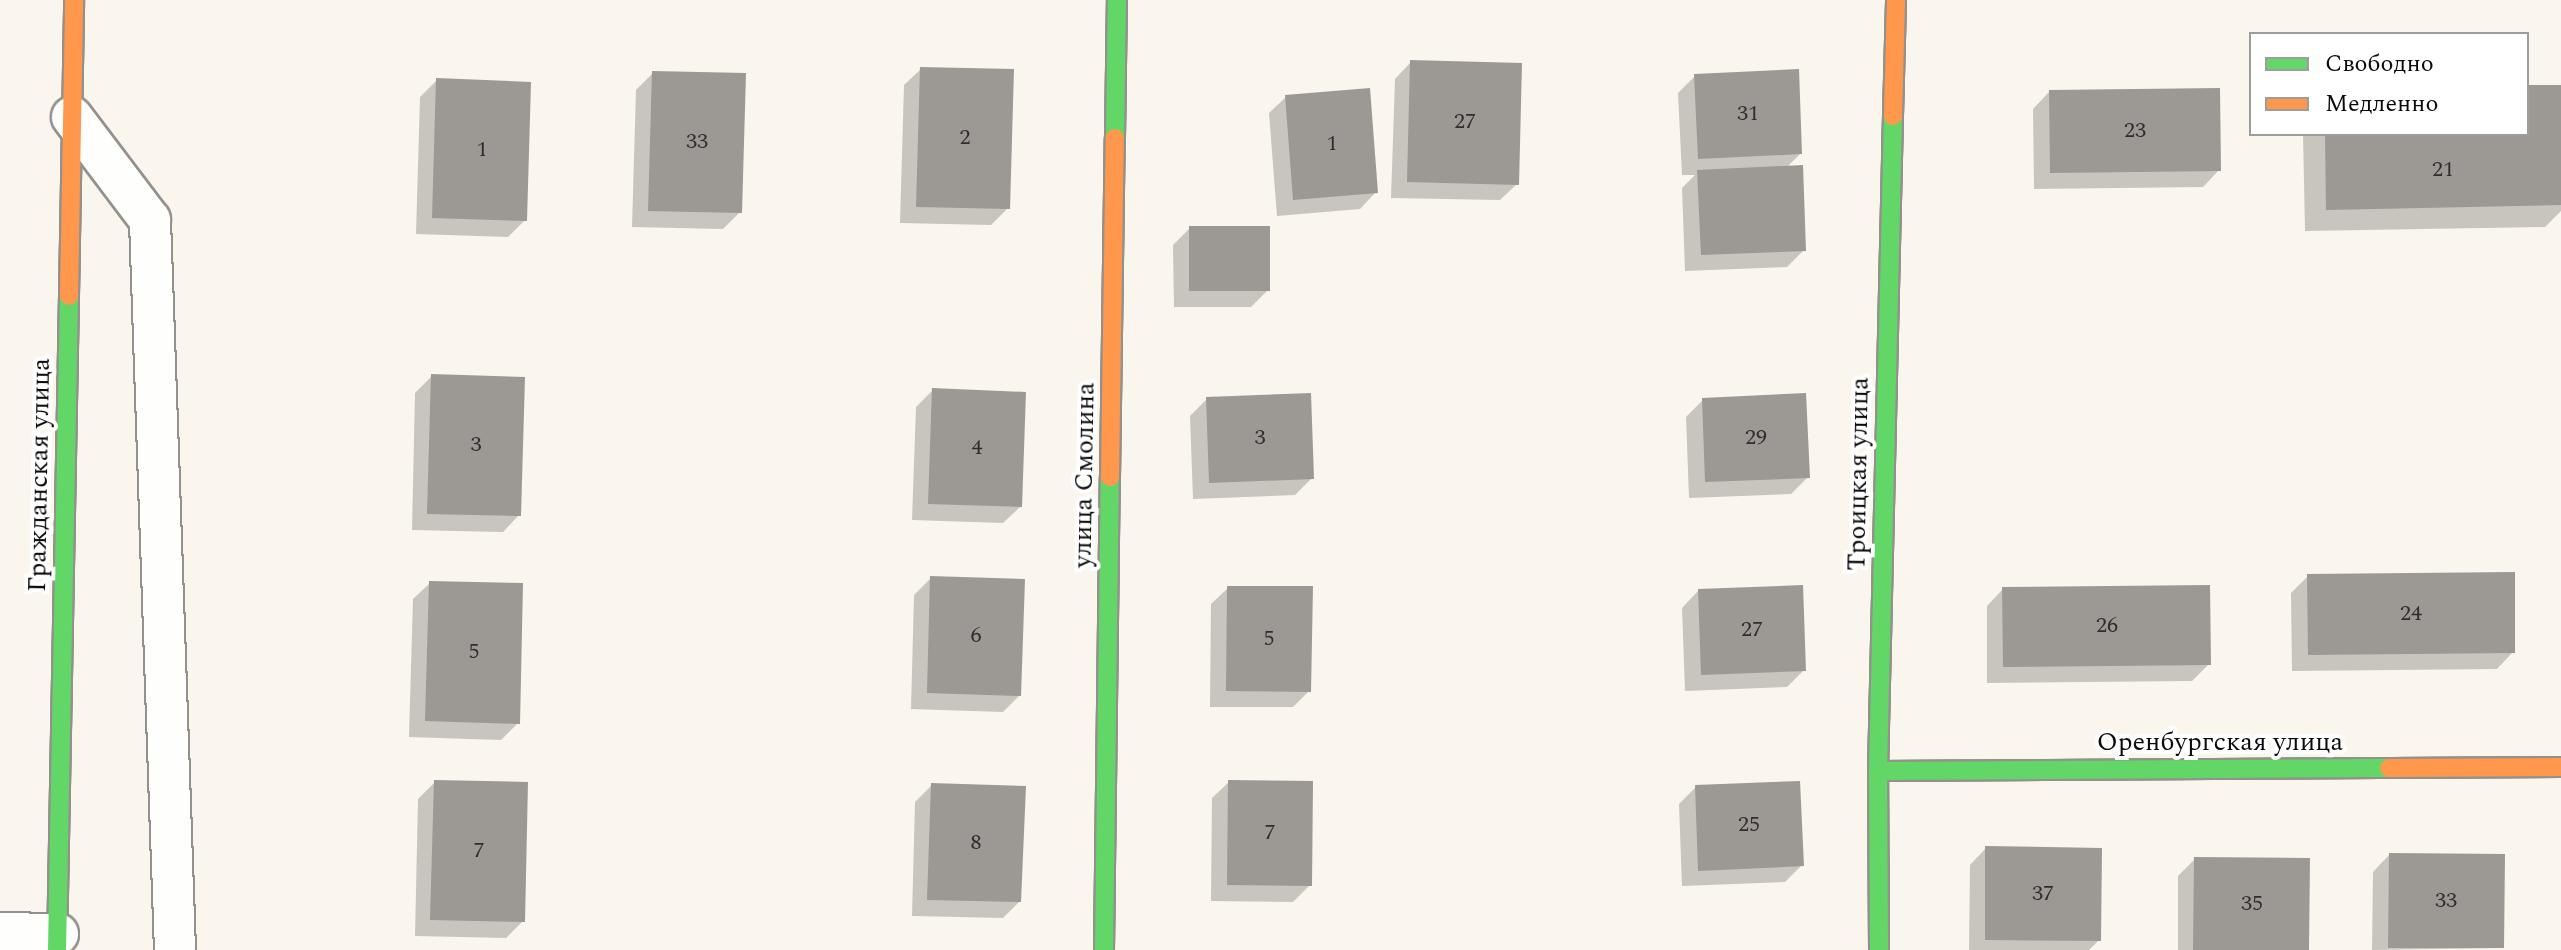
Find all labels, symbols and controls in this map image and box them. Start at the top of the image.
legend [2249,32,2529,136]
text: Свободно [2325,46,2434,82]
text: Медленно [2325,86,2438,122]
house number: 31 [1737,101,1759,127]
house number: 27 [1454,109,1476,135]
house number: 23 [2124,118,2146,144]
house number: 2 [960,125,970,151]
house number: 33 [686,129,708,155]
house number: 1 [1327,131,1337,157]
house number: 1 [477,137,487,163]
house number: 21 [2432,157,2454,183]
street label: Гражданская улица [22,358,58,592]
street label: Троицкая улица [1842,377,1876,571]
street label: улица Смолина [1068,382,1102,568]
house number: 3 [1255,425,1265,451]
house number: 29 [1745,425,1767,451]
house number: 3 [471,432,481,458]
house number: 4 [972,435,982,461]
house number: 24 [2400,601,2422,627]
house number: 26 [2096,613,2118,639]
house number: 27 [1741,617,1763,643]
house number: 6 [971,623,981,649]
house number: 5 [1264,626,1274,652]
house number: 5 [469,639,479,665]
street label: Оренбургская улица [2097,727,2343,759]
house number: 25 [1738,812,1760,838]
house number: 7 [1265,820,1275,846]
house number: 8 [971,830,981,856]
house number: 7 [474,838,484,864]
house number: 37 [2032,881,2054,907]
house number: 33 [2435,888,2457,914]
house number: 35 [2241,891,2263,917]

